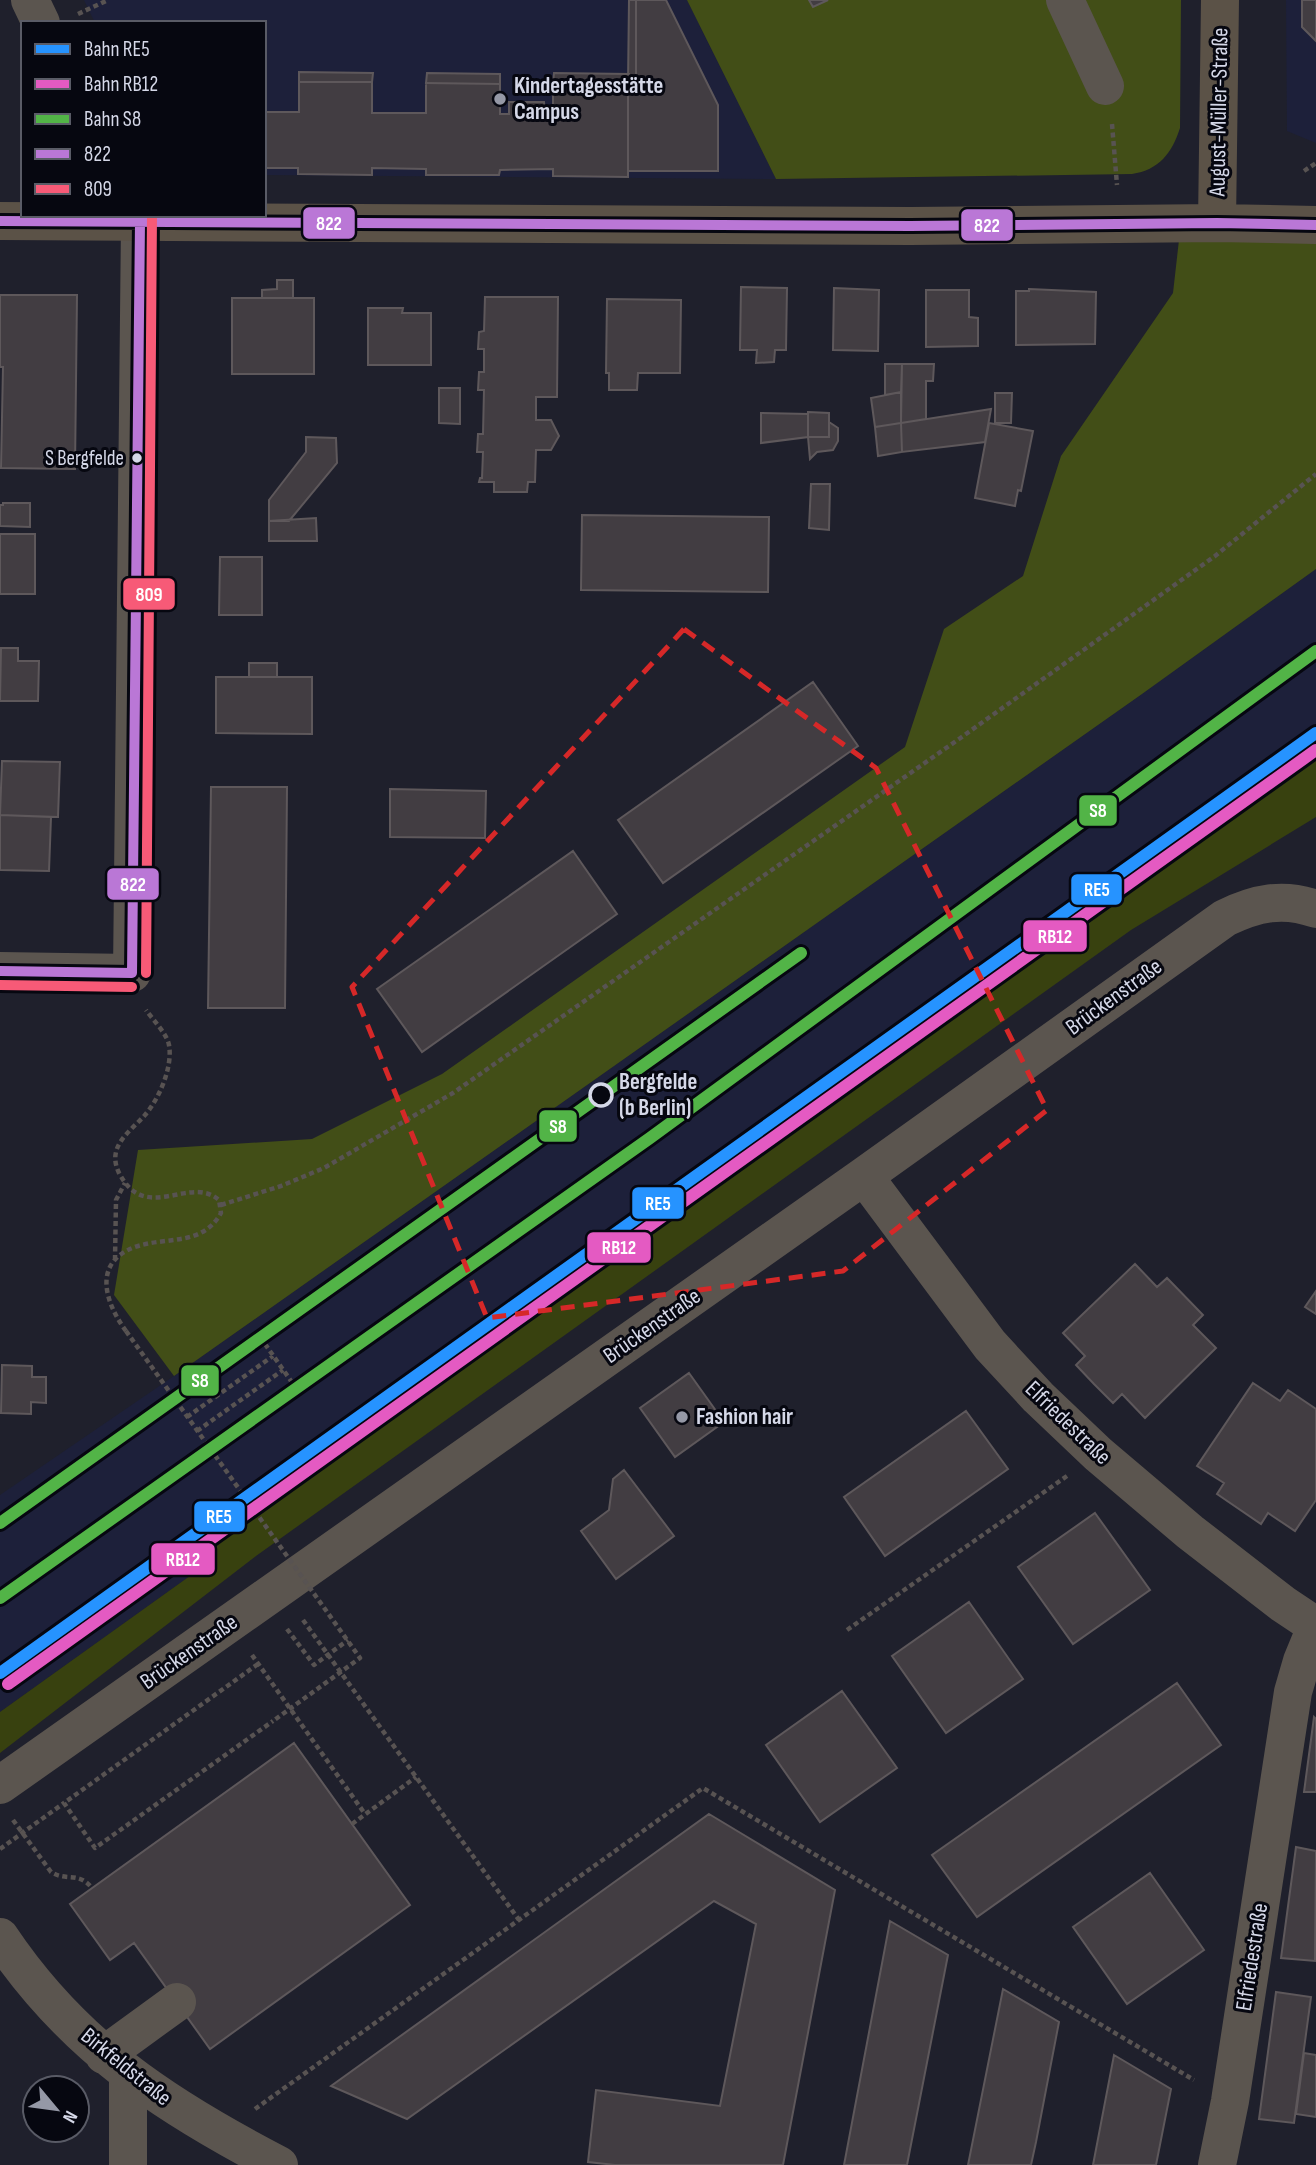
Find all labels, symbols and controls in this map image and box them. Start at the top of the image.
legend [21,21,266,217]
street label: August-Müller-Straße [1204,27,1234,198]
text: Bahn RE5 [84,37,150,62]
text: Bahn RB12 [84,72,158,97]
place label: Kindertagesstätte Campus [514,72,663,126]
marker: Kindertagesstätte Campus [492,91,508,107]
text: Bahn S8 [84,107,141,132]
text: 822 [84,142,111,167]
text: 809 [84,177,112,202]
line badge: 822 [302,206,356,240]
line badge: 822 [960,208,1014,242]
text: 822 [316,213,342,236]
text: 822 [974,215,1000,238]
place label: S Bergfelde [45,446,124,471]
marker: S Bergfelde [130,451,144,465]
line badge: 809 [122,577,176,611]
text: 809 [135,584,163,607]
line badge: S8 [1078,794,1118,827]
text: S8 [1089,800,1107,823]
line badge: 822 [106,867,160,901]
line badge: RE5 [1070,873,1123,906]
text: 822 [120,874,146,897]
text: RE5 [1084,879,1110,902]
line badge: RB12 [1022,919,1088,953]
text: RB12 [1038,926,1072,949]
street label: Brückenstraße [1060,953,1168,1041]
place label: Bergfelde (b Berlin) [619,1068,697,1122]
marker: Bergfelde (b Berlin) [589,1083,613,1107]
line badge: S8 [538,1109,578,1143]
text: S8 [549,1116,567,1139]
line badge: RE5 [631,1186,685,1220]
text: RE5 [645,1193,671,1216]
line badge: RB12 [586,1231,652,1264]
text: RB12 [602,1237,636,1260]
street label: Brückenstraße [598,1282,706,1370]
line badge: S8 [180,1364,220,1397]
text: S8 [191,1370,209,1393]
street label: Elfriedestraße [1019,1375,1117,1471]
place label: Fashion hair [696,1403,793,1431]
marker: Fashion hair [674,1409,690,1425]
line badge: RE5 [193,1500,246,1533]
text: RE5 [206,1506,232,1529]
line badge: RB12 [150,1542,216,1576]
text: RB12 [166,1549,200,1572]
street label: Brückenstraße [135,1608,243,1696]
street label: Elfriedestraße [1230,1901,1274,2013]
street label: Birkfeldstraße [75,2022,177,2112]
north arrow [21,2074,91,2144]
text: N [57,2106,82,2127]

